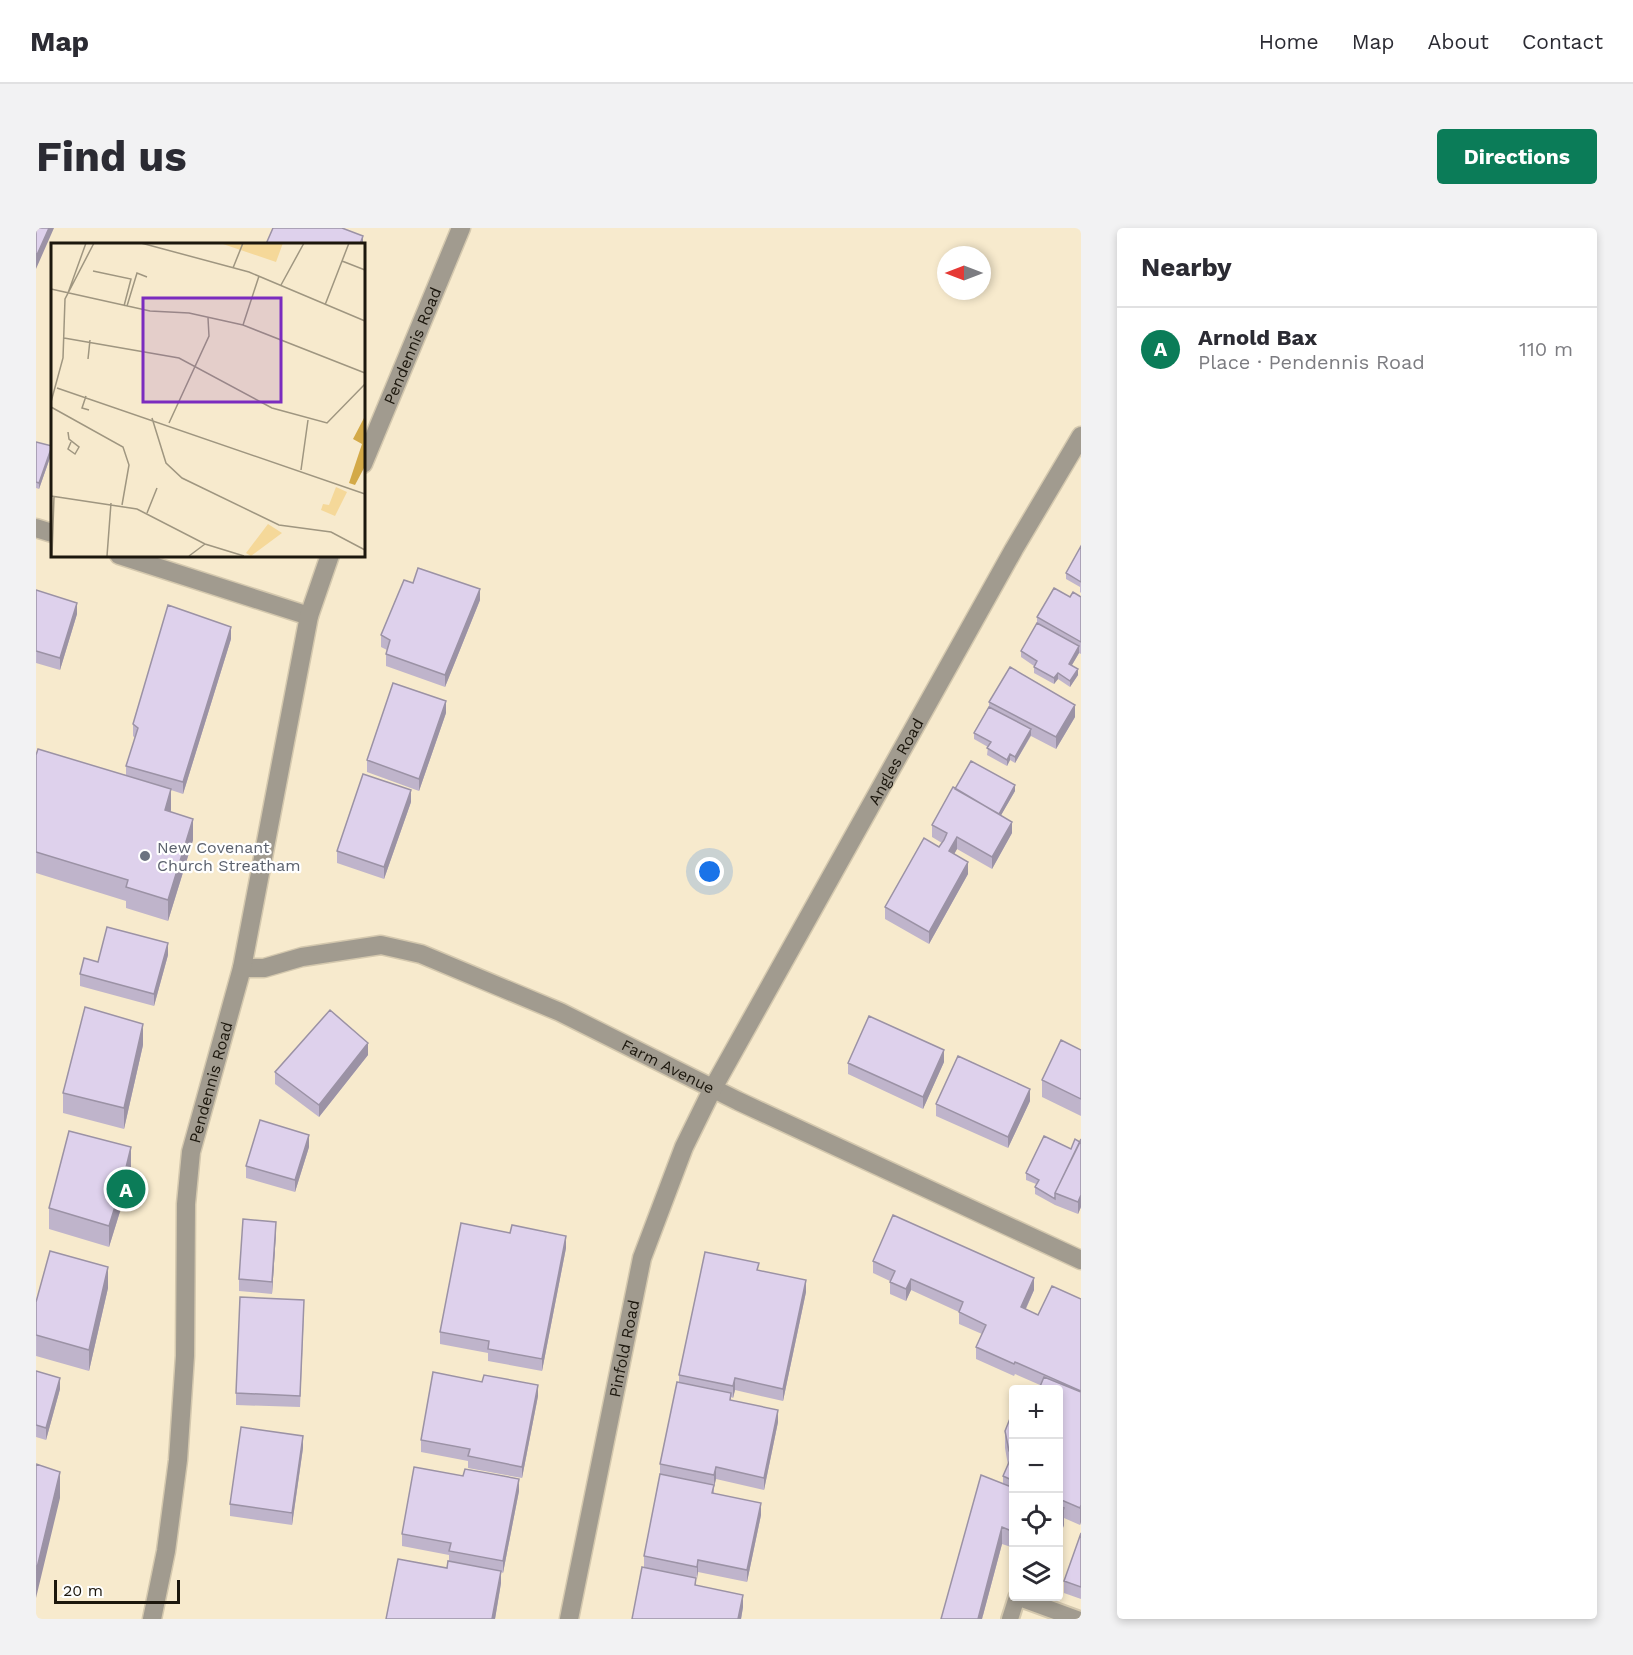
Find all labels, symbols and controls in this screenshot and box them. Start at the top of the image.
text: Map [30,25,89,58]
text: Home [1259,29,1319,54]
text: Map [1352,29,1395,54]
text: About [1428,29,1489,54]
text: Contact [1522,29,1603,54]
button: Directions [1437,129,1597,184]
text: Find us [36,132,187,181]
inset map [51,243,364,556]
north arrow [937,246,991,300]
text: Nearby [1141,252,1232,282]
street label: Pendennis Road [380,285,445,407]
text: Arnold Bax [1198,325,1317,350]
text: A [1154,337,1167,361]
text: 110 m [1519,337,1573,361]
text: Place · Pendennis Road [1198,350,1425,374]
street label: Angles Road [864,715,928,808]
place label: New Covenant Church Streatham [157,838,300,875]
marker: New Covenant Church Streatham [138,849,152,863]
your location [695,857,724,886]
street label: Pendennis Road [185,1020,237,1145]
street label: Farm Avenue [618,1035,717,1098]
pin: A [106,1166,146,1212]
street label: Pinfold Road [605,1298,643,1399]
map controls [1009,1385,1063,1601]
button: + [1009,1385,1063,1439]
button: − [1009,1439,1063,1493]
button: locate [1009,1493,1063,1547]
button: layers [1009,1547,1063,1601]
scale bar [54,1577,180,1604]
text: 20 m [63,1581,103,1600]

